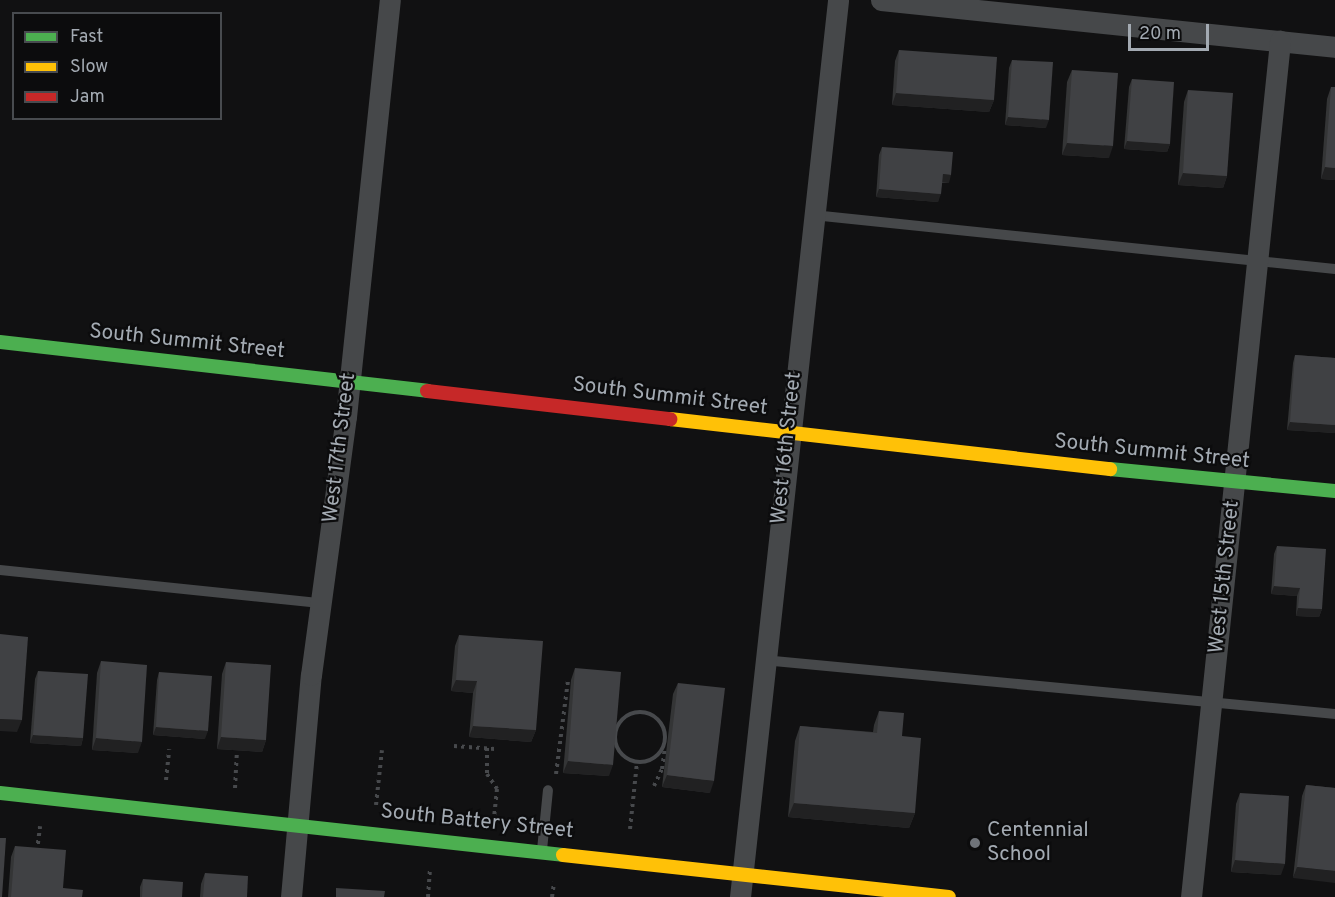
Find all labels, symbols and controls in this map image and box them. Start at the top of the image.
legend [12,12,222,120]
scale bar [1131,12,1212,50]
text: 20 m [1139,23,1181,46]
text: Fast [70,26,103,49]
text: Slow [70,56,108,79]
text: Jam [70,86,105,109]
street label: South Summit Street [88,319,286,365]
street label: West 16th Street [766,370,808,526]
street label: West 17th Street [318,372,362,524]
street label: South Summit Street [571,373,769,421]
street label: South Summit Street [1053,429,1251,475]
street label: West 15th Street [1204,499,1246,655]
street label: South Battery Street [379,799,575,845]
place label: Centennial School [987,818,1089,868]
marker: Centennial School [968,836,982,850]

